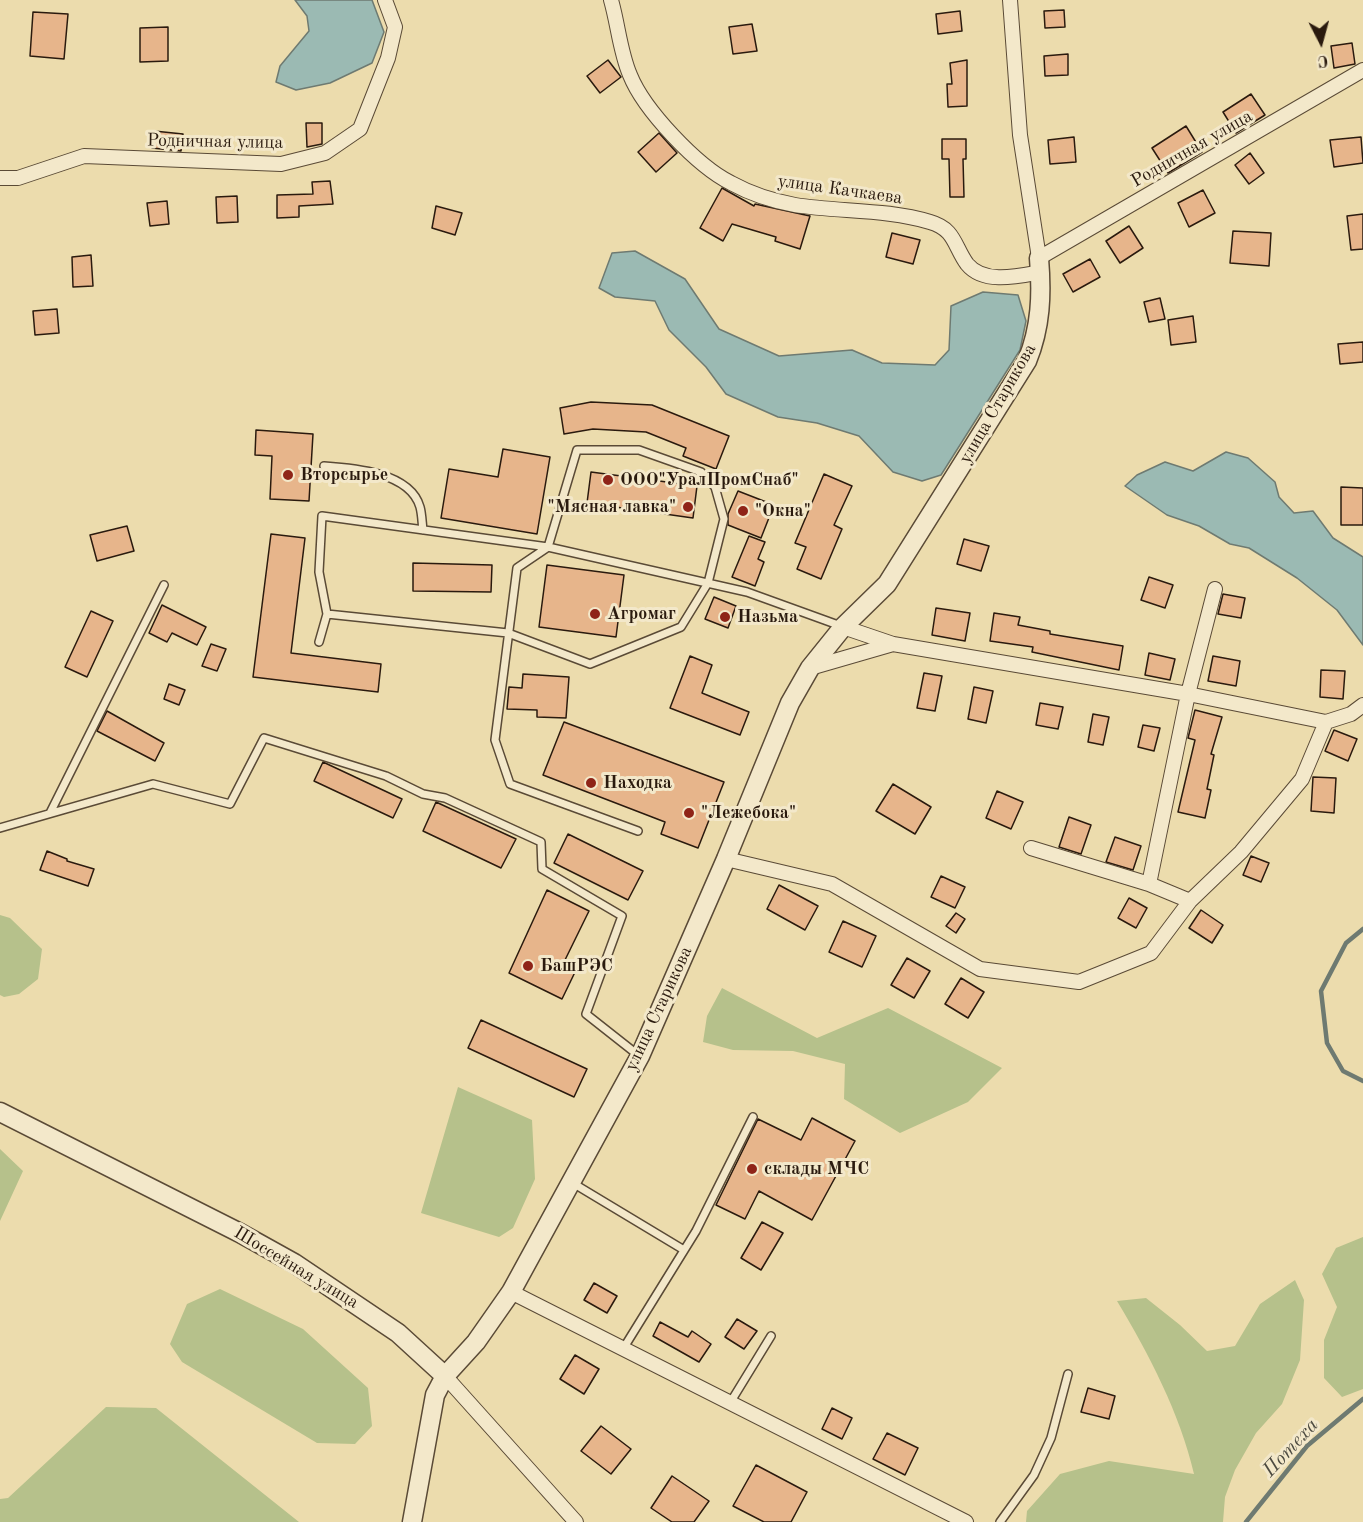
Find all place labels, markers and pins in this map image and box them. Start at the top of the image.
place label: Вторсырье [300,464,388,486]
marker: Вторсырье [281,468,295,482]
place label: ООО"УралПромСнаб" [620,469,799,491]
marker: ООО"УралПромСнаб" [601,473,615,487]
place label: "Мясная лавка" [548,496,676,518]
marker: "Мясная лавка" [681,500,695,514]
place label: "Окна" [755,500,811,522]
marker: "Окна" [736,504,750,518]
place label: Агромаг [607,603,676,625]
place label: Назьма [737,606,798,628]
marker: Агромаг [588,607,602,621]
marker: Назьма [718,610,732,624]
place label: Находка [603,772,672,794]
marker: Находка [584,776,598,790]
place label: "Лежебока" [701,802,796,824]
marker: "Лежебока" [682,806,696,820]
place label: БашРЭС [540,955,613,977]
marker: БашРЭС [521,959,535,973]
place label: склады МЧС [764,1158,869,1180]
marker: склады МЧС [745,1162,759,1176]

